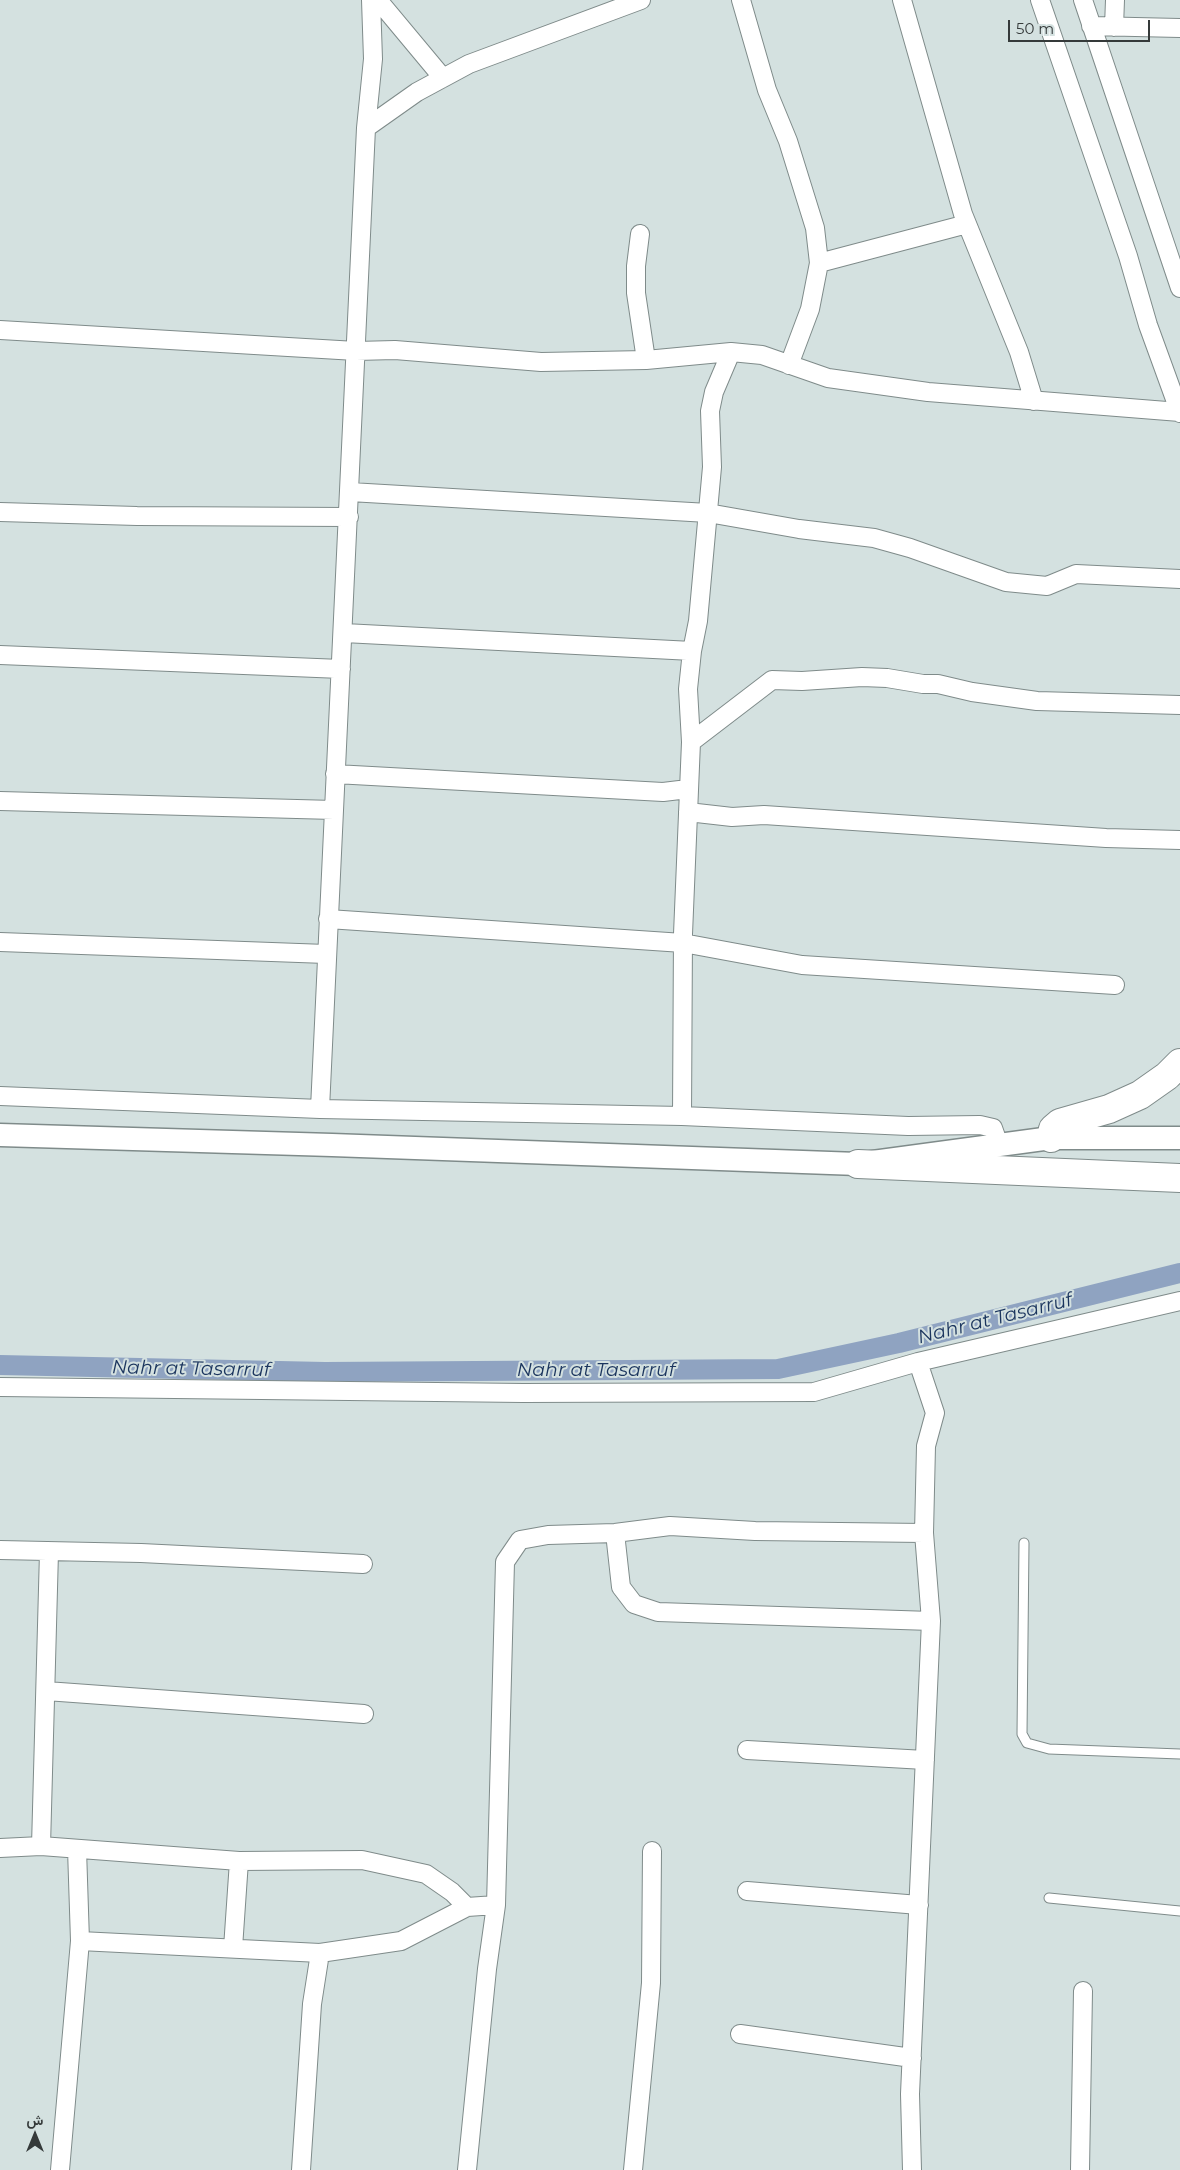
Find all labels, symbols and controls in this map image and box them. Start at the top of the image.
scale bar [1010,10,1152,42]
text: 50 m [1016,19,1054,38]
water label: Nahr at Tasarruf [915,1289,1075,1349]
water label: Nahr at Tasarruf [112,1356,270,1382]
water label: Nahr at Tasarruf [517,1359,675,1381]
north arrow [10,2110,60,2160]
text: ش [27,2111,43,2129]

